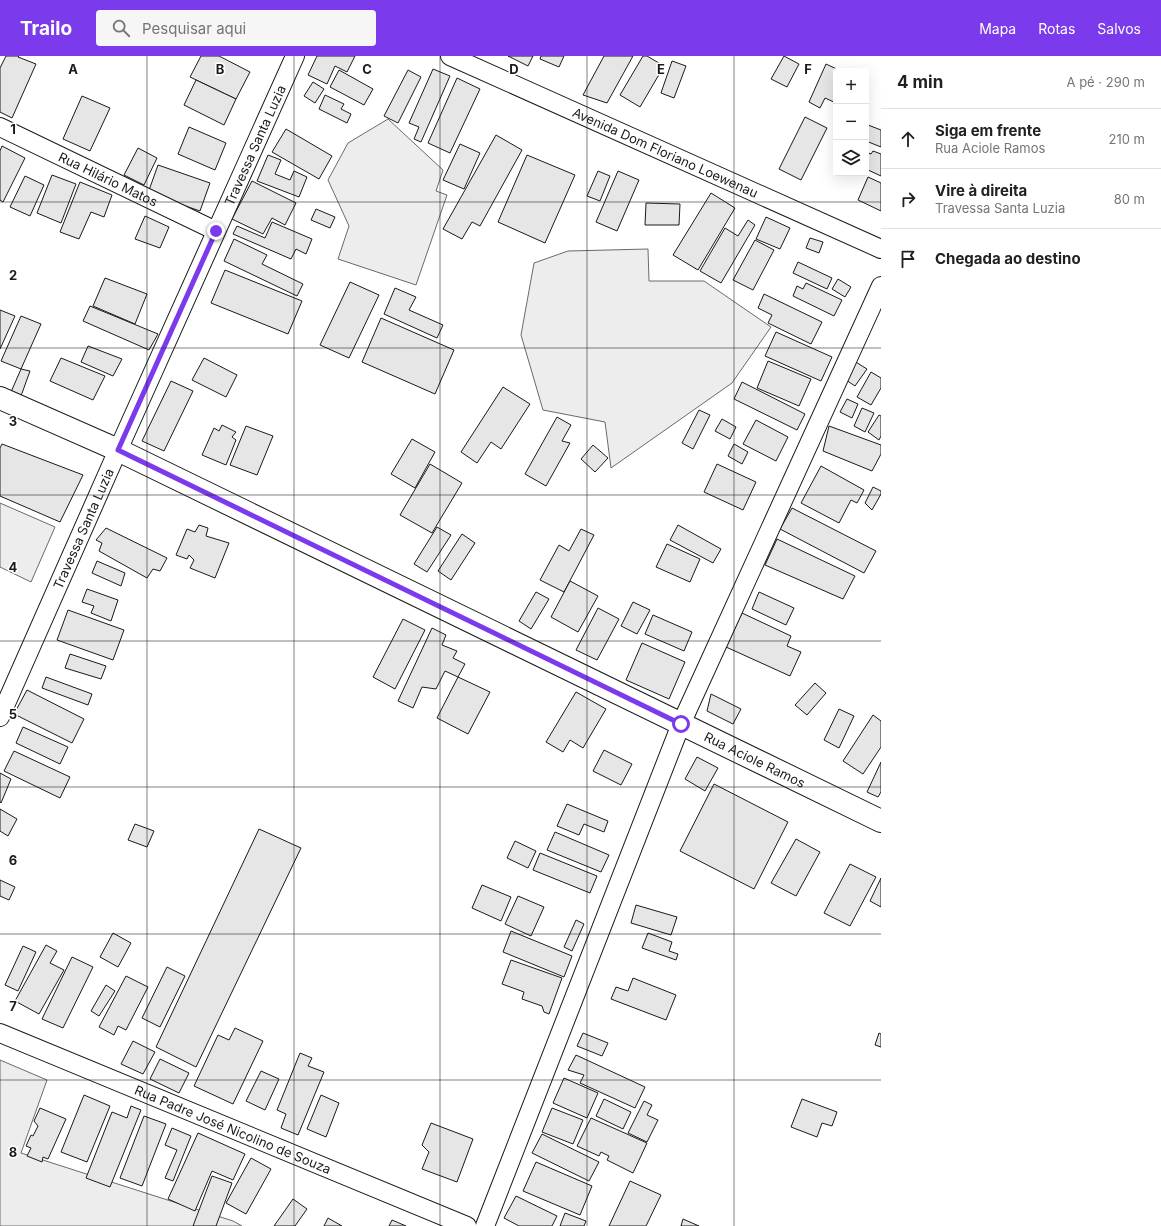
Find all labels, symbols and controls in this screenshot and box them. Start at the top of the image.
search box [96,10,376,46]
text: Trailo [20,17,72,40]
icon: search [110,17,132,39]
text: Pesquisar aqui [142,19,246,38]
text: Mapa [979,20,1016,37]
text: Rotas [1038,20,1075,37]
text: Salvos [1097,20,1141,37]
text: A [68,61,78,77]
text: B [216,61,225,77]
text: C [362,61,372,77]
text: D [509,61,519,77]
text: E [657,61,665,77]
text: F [804,61,812,77]
map controls [833,68,869,176]
button: + [833,68,869,104]
text: 4 min [897,72,943,92]
text: A pé · 290 m [1067,74,1145,90]
street label: Travessa Santa Luzia [221,83,289,208]
street label: Avenida Dom Floriano Loewenau [570,104,761,201]
button: − [833,104,869,140]
text: 1 [10,121,16,137]
text: Siga em frente [935,121,1041,140]
icon: ahead [897,128,919,150]
text: 210 m [1109,131,1145,147]
button: layers [833,140,869,176]
text: Rua Aciole Ramos [935,140,1045,156]
street label: Rua Hilário Matos [56,148,160,210]
text: Vire à direita [935,181,1027,200]
icon: right [897,188,919,210]
text: 80 m [1114,191,1145,207]
text: Travessa Santa Luzia [935,200,1065,216]
route end [207,222,225,240]
icon: arrive [897,248,919,270]
text: Chegada ao destino [935,249,1081,268]
text: 2 [9,267,17,283]
text: 3 [9,413,17,429]
street label: Travessa Santa Luzia [50,466,117,591]
text: 4 [9,559,18,575]
text: 5 [9,706,17,722]
route start [672,715,690,733]
street label: Rua Aciole Ramos [702,728,808,791]
text: 6 [9,852,17,868]
text: 7 [9,998,17,1014]
street label: Rua Padre José Nicolino de Souza [132,1082,333,1177]
text: 8 [9,1144,17,1160]

